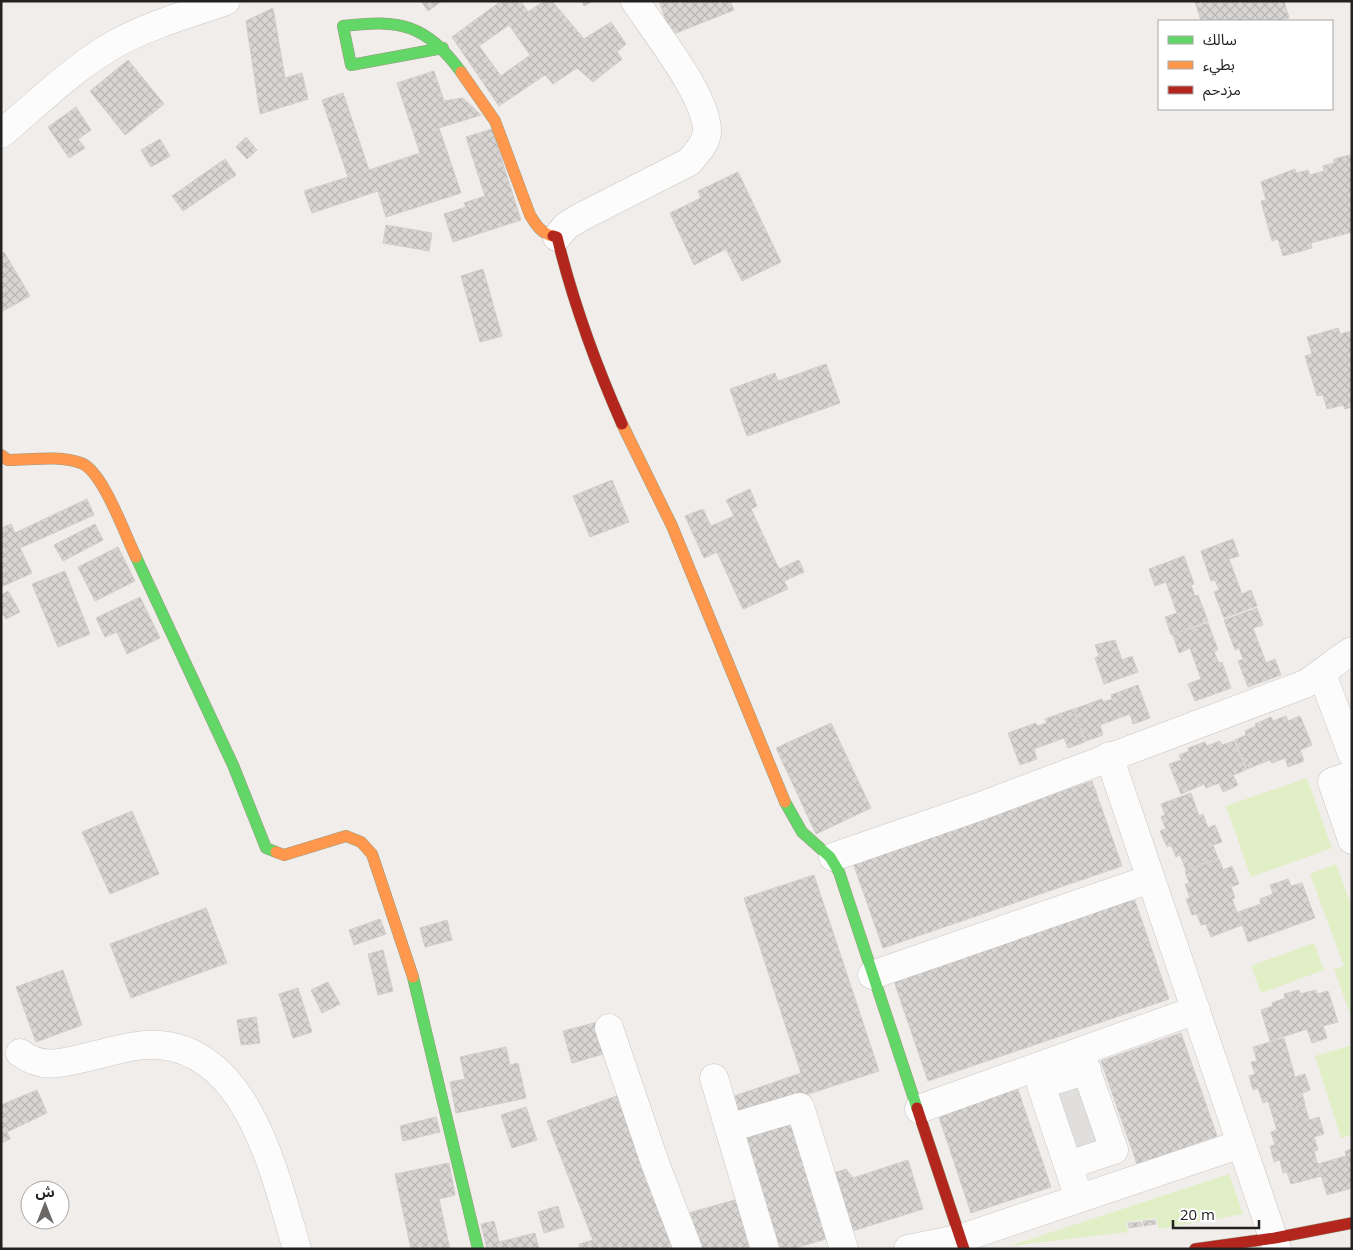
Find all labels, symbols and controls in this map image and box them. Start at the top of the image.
legend [1158,20,1333,110]
text: سالك [1203,29,1237,49]
text: بطيء [1203,54,1235,76]
text: مزدحم [1203,79,1241,101]
north arrow [20,1180,70,1230]
text: ش [35,1182,55,1201]
scale bar [1173,1198,1259,1230]
text: 20 m [1180,1204,1215,1224]

